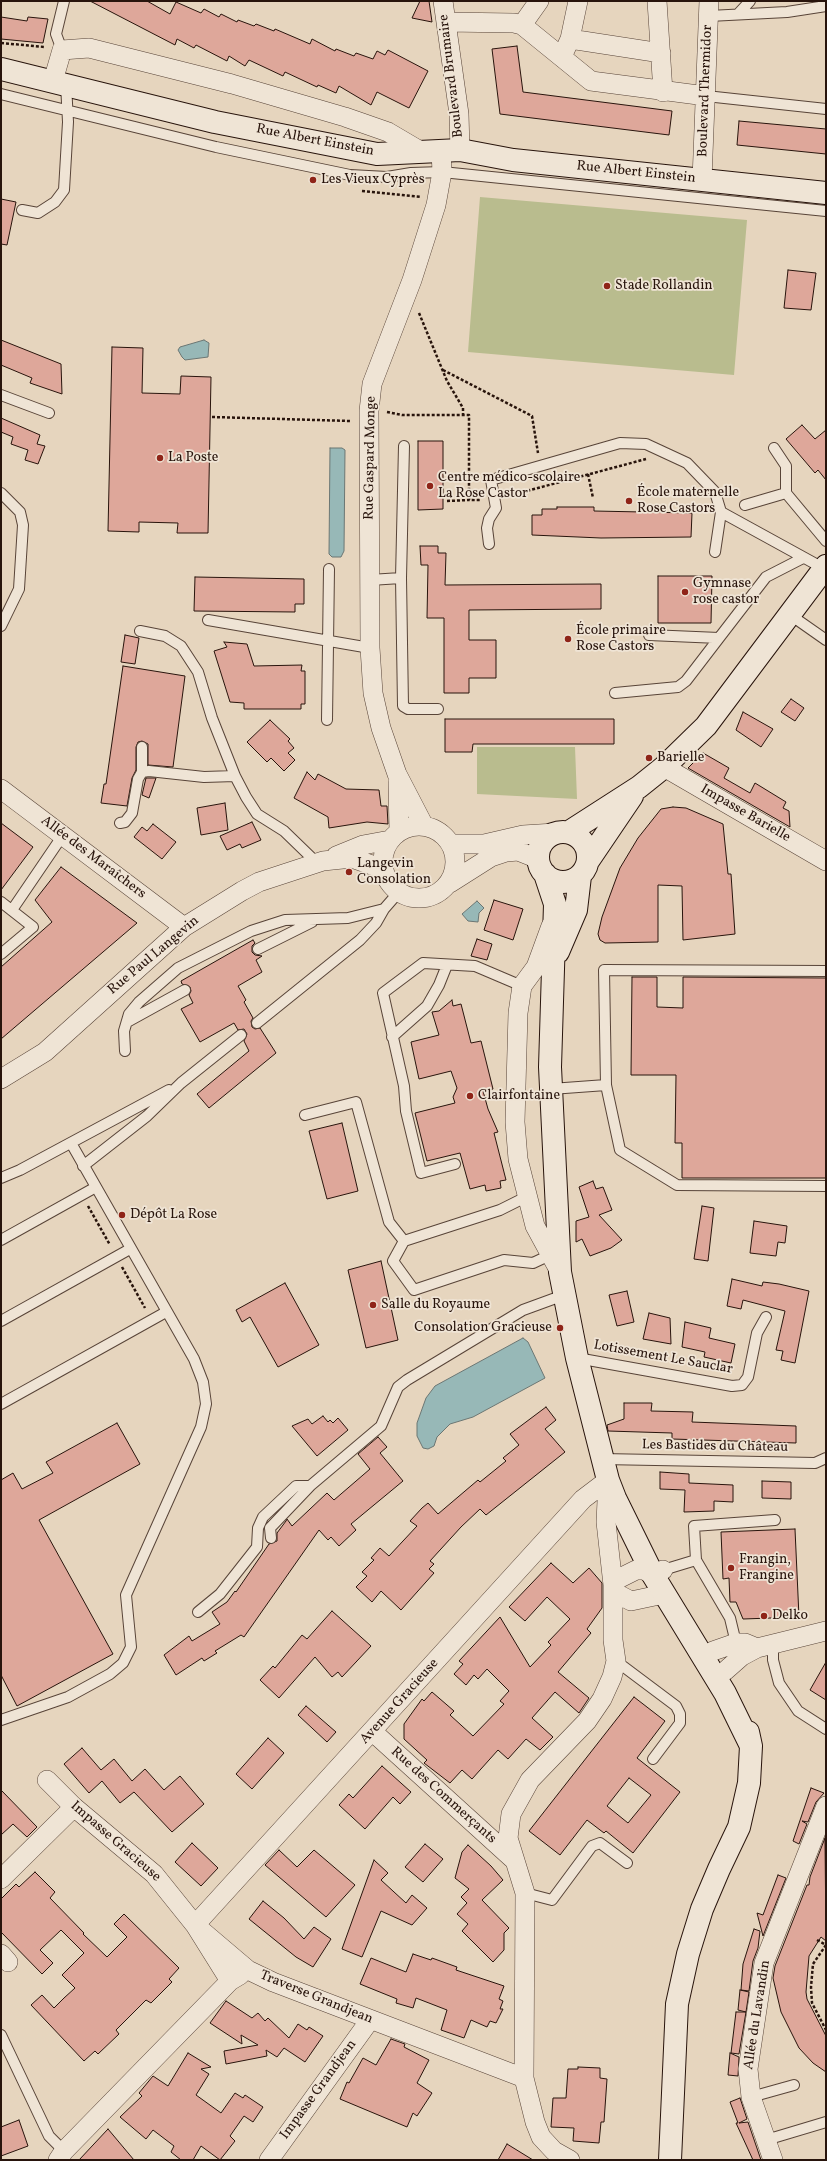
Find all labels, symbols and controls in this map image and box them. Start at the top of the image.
street label: Boulevard Brumaire [436,13,468,139]
street label: Boulevard Thermidor [695,25,717,157]
street label: Rue Albert Einstein [255,121,375,161]
street label: Rue Albert Einstein [576,158,696,188]
place label: Les Vieux Cyprès [321,172,425,188]
marker: Les Vieux Cyprès [308,175,318,185]
place label: Stade Rollandin [615,278,713,294]
marker: Stade Rollandin [602,281,612,291]
street label: Rue Gaspard Monge [362,396,380,520]
place label: La Poste [168,450,218,466]
marker: La Poste [155,453,165,463]
place label: Centre médico-scolaire La Rose Castor [438,470,580,502]
marker: Centre médico-scolaire La Rose Castor [425,481,435,491]
place label: École maternelle Rose Castors [637,485,739,518]
marker: École maternelle Rose Castors [624,496,634,506]
place label: Gymnase rose castor [693,576,759,608]
marker: Gymnase rose castor [680,587,690,597]
place label: École primaire Rose Castors [576,623,666,656]
marker: École primaire Rose Castors [563,634,573,644]
place label: Barielle [657,750,704,766]
marker: Barielle [644,753,654,763]
street label: Impasse Barielle [697,781,793,847]
street label: Allée des Maraîchers [37,813,149,903]
place label: Langevin Consolation [357,856,431,888]
marker: Langevin Consolation [344,867,354,877]
street label: Rue Paul Langevin [105,913,203,999]
place label: Clairfontaine [478,1088,560,1104]
marker: Clairfontaine [465,1091,475,1101]
place label: Dépôt La Rose [130,1207,217,1223]
marker: Dépôt La Rose [117,1210,127,1220]
place label: Salle du Royaume [381,1297,490,1313]
marker: Salle du Royaume [368,1300,378,1310]
place label: Consolation Gracieuse [414,1320,552,1336]
marker: Consolation Gracieuse [555,1323,565,1333]
street label: Lotissement Le Sauclar [592,1337,734,1379]
street label: Les Bastides du Château [642,1437,788,1457]
place label: Frangin, Frangine [739,1552,794,1584]
marker: Frangin, Frangine [726,1563,736,1573]
place label: Delko [772,1608,808,1624]
marker: Delko [759,1611,769,1621]
street label: Avenue Gracieuse [357,1656,443,1748]
street label: Rue des Commerçants [387,1744,499,1848]
street label: Impasse Gracieuse [66,1798,164,1886]
street label: Allée du Lavandin [741,1959,775,2071]
street label: Traverse Grandjean [257,1968,375,2028]
street label: Impasse Grandjean [277,2037,361,2143]

